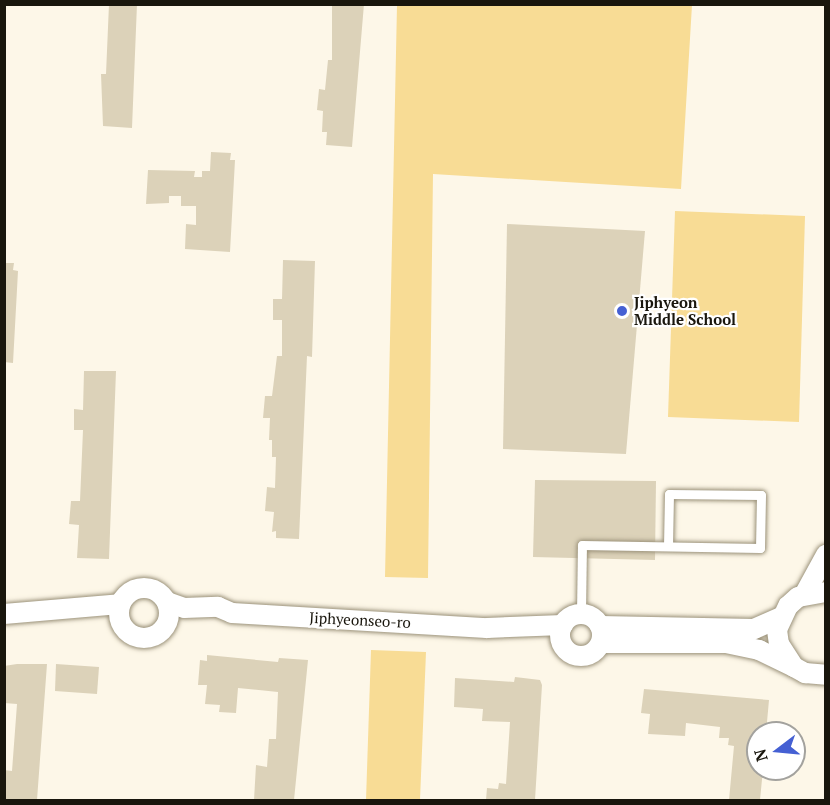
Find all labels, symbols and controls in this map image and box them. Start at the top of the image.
place label: Jiphyeon Middle School [634,293,736,328]
marker: Jiphyeon Middle School [615,304,629,318]
street label: Jiphyeonseo-ro [309,608,411,632]
north arrow [746,721,806,781]
text: N [748,747,773,764]

